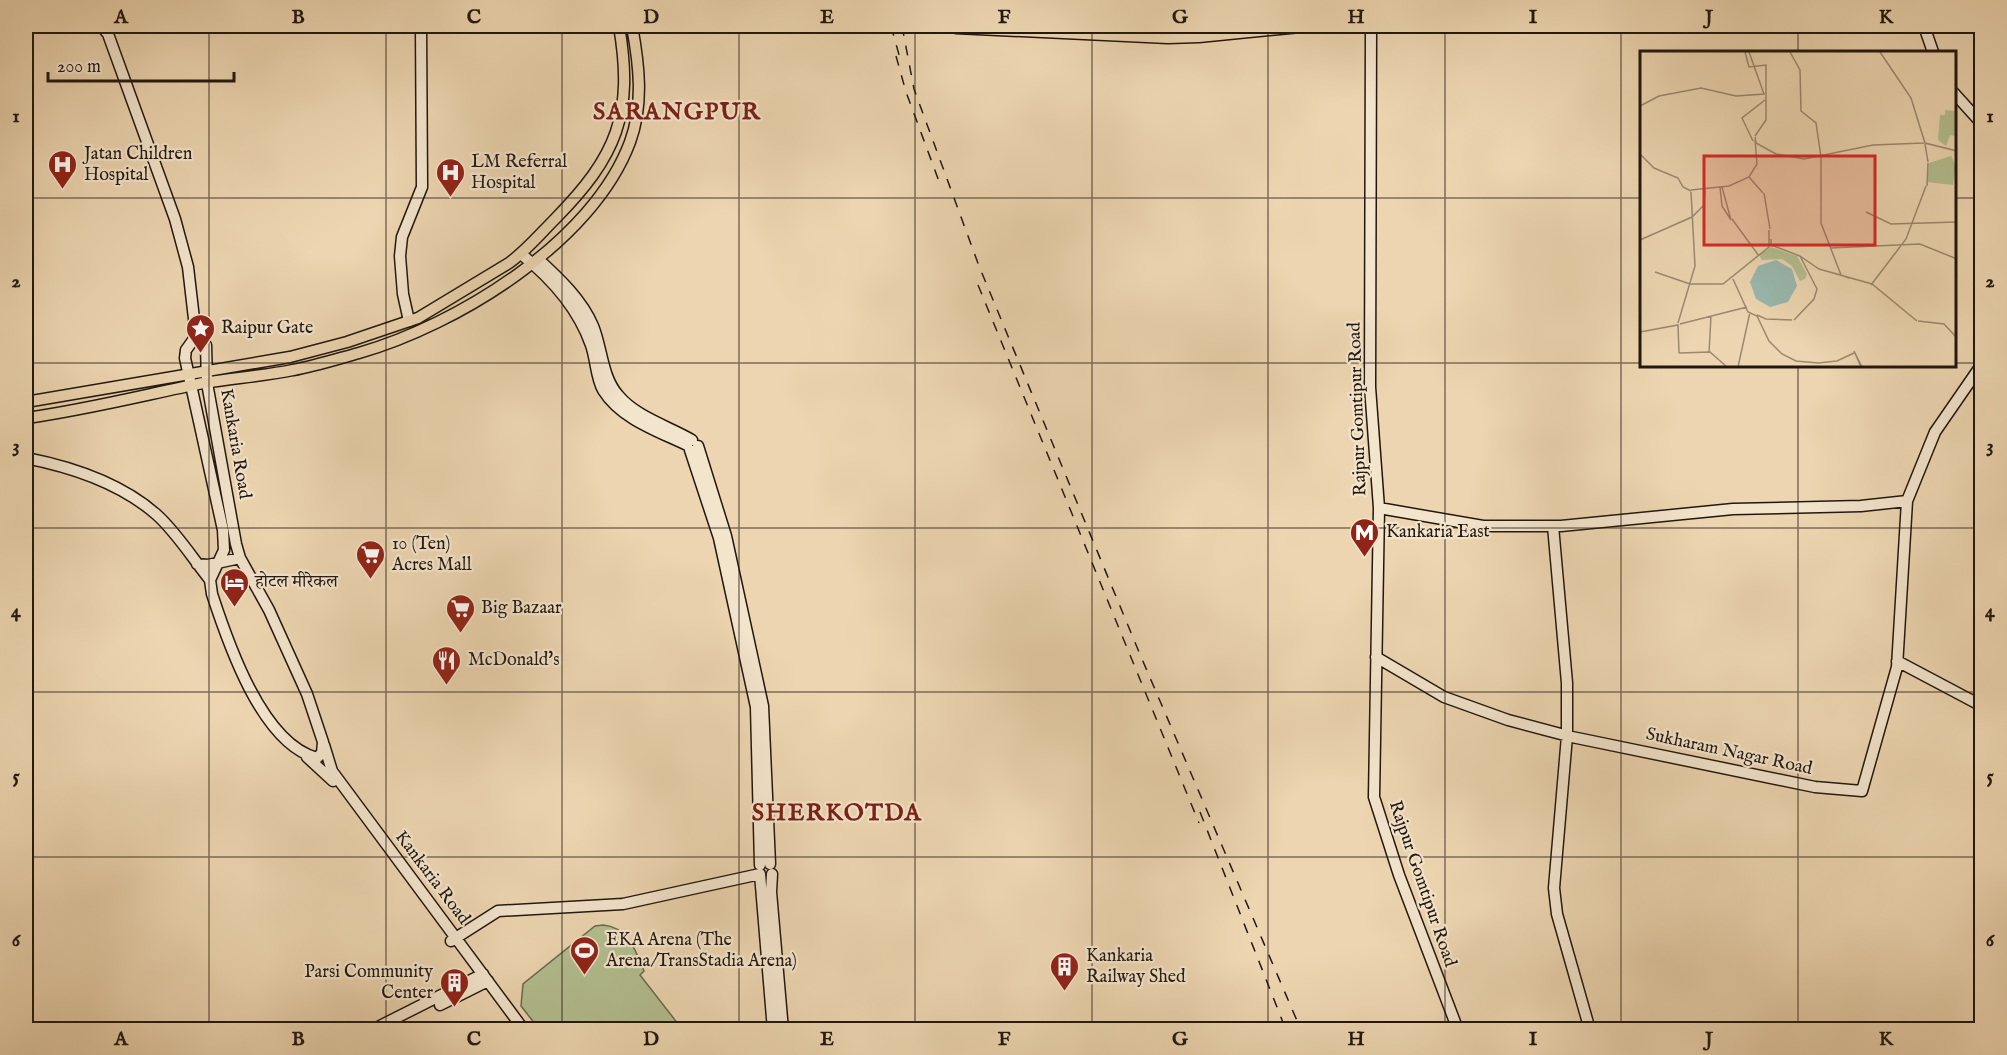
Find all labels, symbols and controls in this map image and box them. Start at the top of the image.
text: A [113,5,129,30]
text: B [291,5,305,30]
text: C [467,5,481,30]
text: D [643,5,659,30]
text: E [820,5,834,30]
text: F [998,5,1011,30]
text: G [1172,5,1189,30]
text: H [1347,5,1365,30]
text: I [1529,5,1538,30]
text: J [1702,5,1714,30]
text: K [1879,5,1895,30]
scale bar [48,45,234,83]
inset map [1640,51,1956,368]
text: 200 m [57,56,101,79]
district label: SARANGPUR [593,97,761,128]
text: 1 [12,104,20,129]
text: 1 [1986,104,1994,129]
place label: Jatan Children Hospital [82,143,193,187]
hospital icon: Jatan Children Hospital [47,148,79,190]
place label: LM Referral Hospital [471,151,567,195]
hospital icon: LM Referral Hospital [434,156,466,198]
text: 2 [11,269,21,294]
text: 2 [1985,269,1995,294]
place icon: Raipur Gate [184,312,216,354]
place label: Raipur Gate [221,317,313,340]
street label: Rajpur Gomtipur Road [1343,321,1373,496]
street label: Kankaria Road [214,387,256,501]
text: 3 [12,434,20,459]
text: 3 [1986,434,1994,459]
metro station icon: Kankaria East [1349,516,1381,558]
place label: Kankaria East [1386,521,1490,544]
place label: 10 (Ten) Acres Mall [391,533,472,577]
supermarket icon: 10 (Ten) Acres Mall [355,538,387,580]
hotel icon: होटल मीरेकल [218,566,250,608]
place label: होटल मीरेकल [254,571,339,594]
supermarket icon: Big Bazaar [444,592,476,634]
place label: Big Bazaar [481,597,562,620]
text: 4 [11,599,22,624]
text: 4 [1985,599,1996,624]
restaurant icon: McDonald's [431,644,463,686]
place label: McDonald's [468,649,560,672]
street label: Sukharam Nagar Road [1644,723,1815,781]
text: 5 [12,764,20,789]
text: 5 [1986,764,1994,789]
district label: SHERKOTDA [752,798,923,829]
street label: Rajpur Gomtipur Road [1383,798,1461,970]
street label: Kankaria Road [389,827,475,930]
text: 6 [12,928,22,953]
text: 6 [1986,928,1996,953]
place label: EKA Arena (The Arena/TransStadia Arena) [605,929,797,973]
sports icon: EKA Arena (The Arena/TransStadia Arena) [569,934,601,976]
place label: Kankaria Railway Shed [1086,945,1186,989]
building icon: Kankaria Railway Shed [1049,950,1081,992]
place label: Parsi Community Center [304,961,433,1005]
building icon: Parsi Community Center [438,966,470,1008]
text: A [113,1027,129,1052]
text: B [291,1027,305,1052]
text: C [467,1027,481,1052]
text: D [643,1027,659,1052]
text: E [820,1027,834,1052]
text: F [998,1027,1011,1052]
text: G [1172,1027,1189,1052]
text: H [1347,1027,1365,1052]
text: I [1529,1027,1538,1052]
text: J [1702,1027,1714,1052]
text: K [1879,1027,1895,1052]

